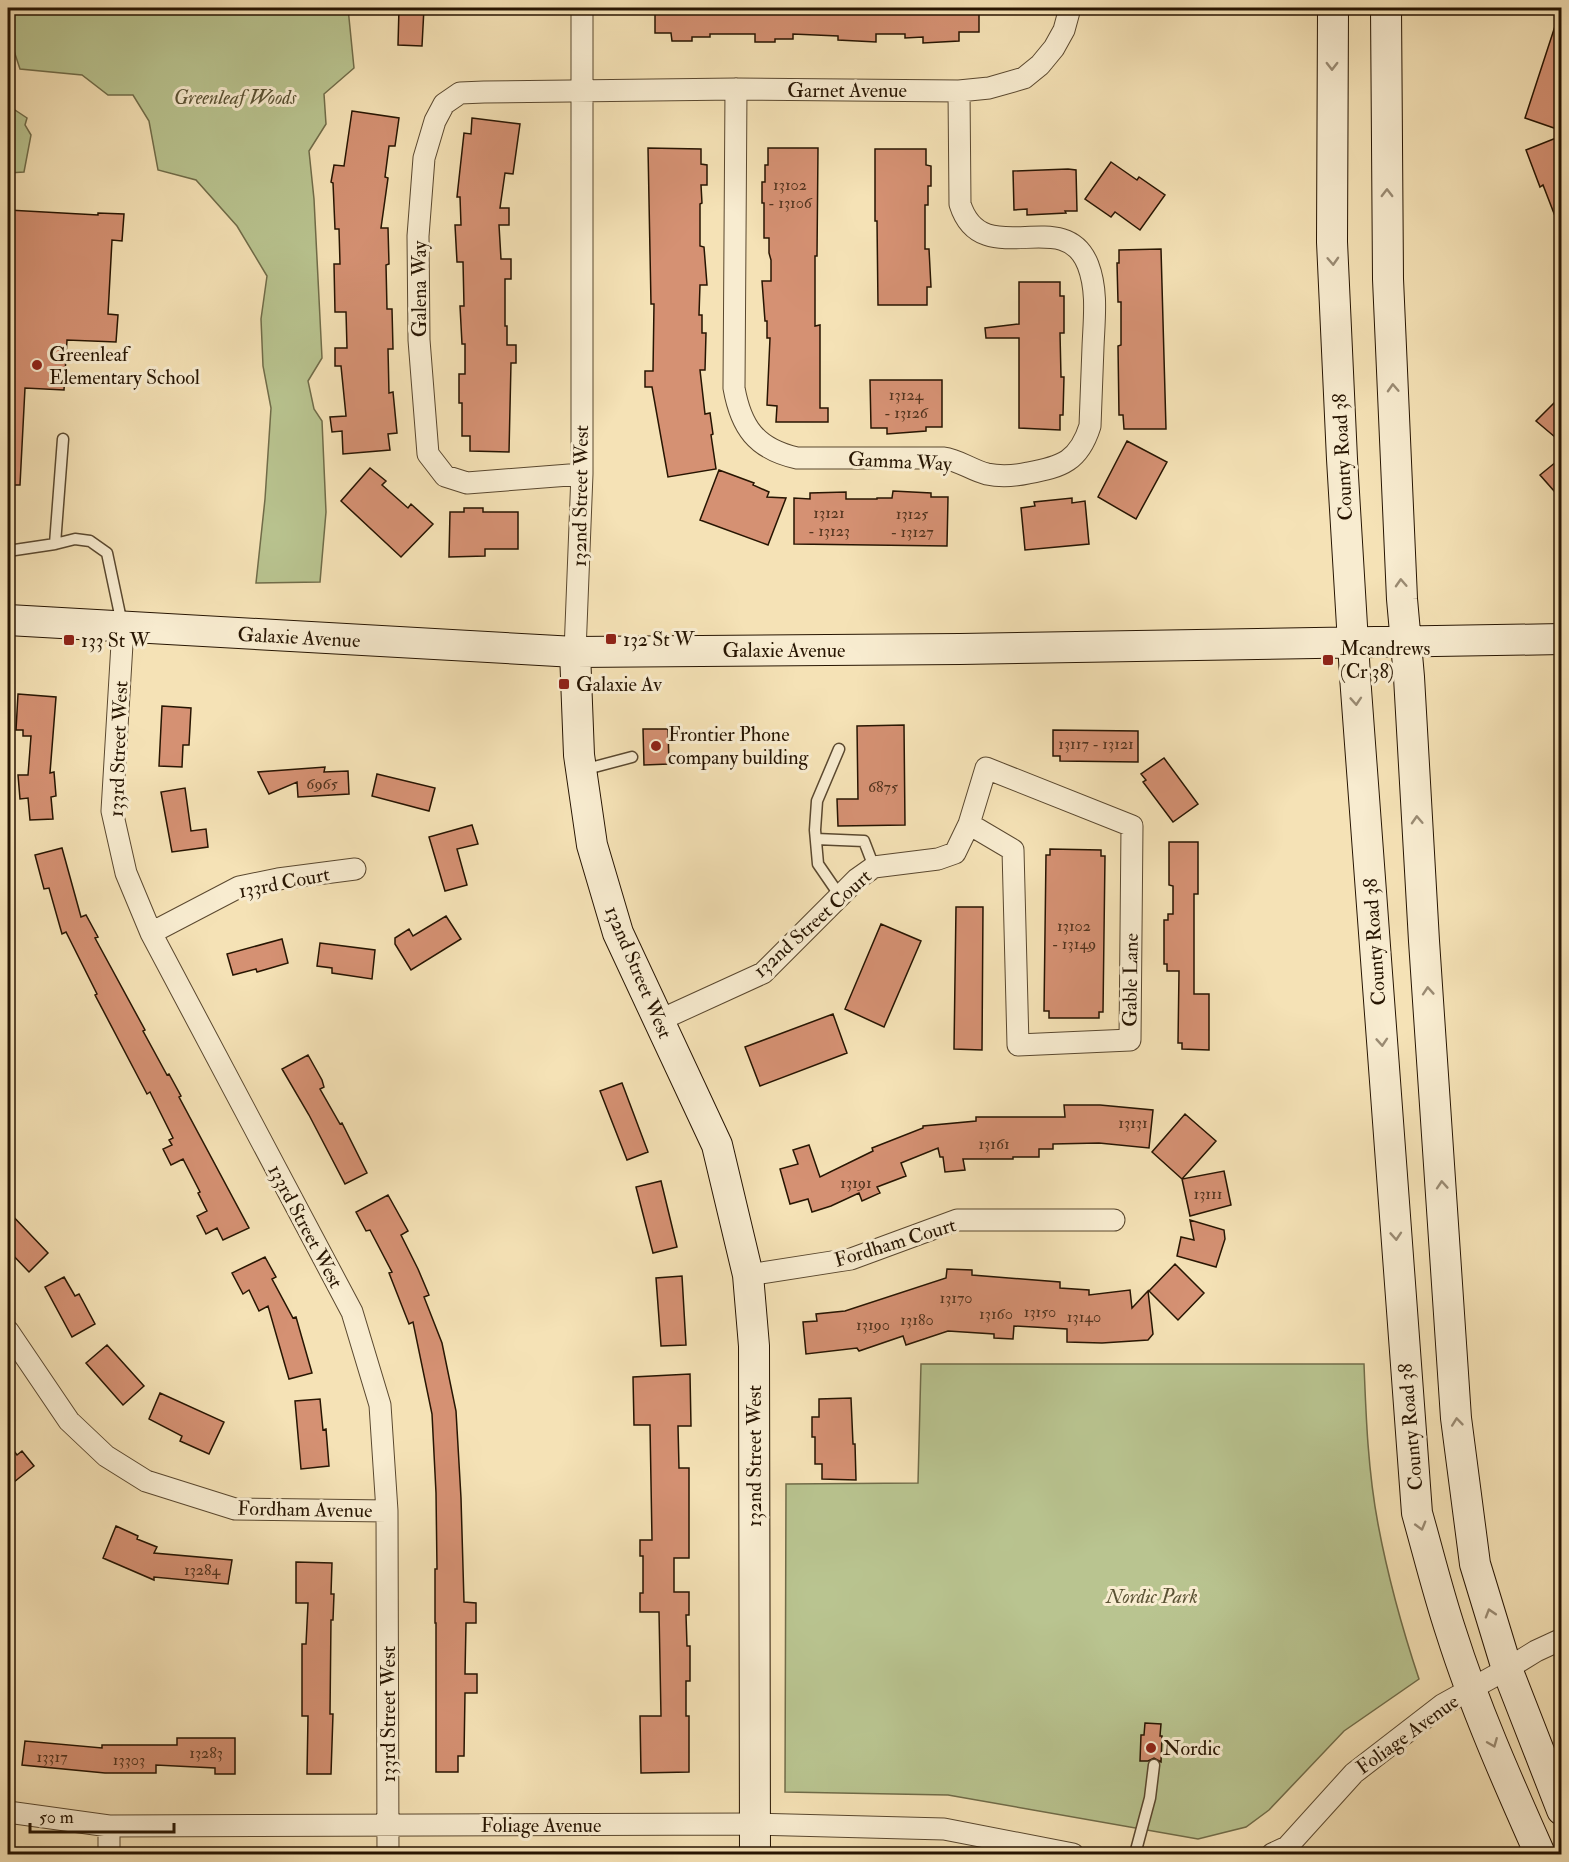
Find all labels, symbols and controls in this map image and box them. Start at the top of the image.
one-way arrow [1326,61,1338,70]
street label: Garnet Avenue [787,78,907,103]
park label: Greenleaf Woods [174,85,297,110]
house number: 13102 - 13106 [768,175,813,213]
one-way arrow [1381,189,1393,198]
street label: Galena Way [407,240,432,337]
one-way arrow [1326,256,1339,265]
place label: Greenleaf Elementary School [49,342,200,390]
marker: Greenleaf Elementary School [30,358,44,372]
one-way arrow [1386,384,1399,393]
house number: 13124 - 13126 [884,385,929,423]
street label: County Road 38 [1327,393,1358,521]
street label: 132nd Street West [567,424,594,567]
street label: Gamma Way [847,446,954,477]
house number: 13121 - 13123 [808,503,850,541]
house number: 13125 - 13127 [890,504,934,542]
one-way arrow [1395,578,1408,587]
street label: Galaxie Avenue [237,622,361,653]
place label: 132 St W [623,627,695,652]
place label: 133 St W [81,628,151,653]
marker: 132 St W [604,632,618,646]
marker: 133 St W [62,633,76,647]
place label: Mcandrews (Cr 38) [1340,636,1430,684]
street label: Galaxie Avenue [723,638,845,663]
marker: Mcandrews (Cr 38) [1321,653,1335,667]
place label: Galaxie Av [576,672,662,697]
marker: Galaxie Av [557,677,571,691]
street label: 133rd Street West [104,680,133,818]
one-way arrow [1350,696,1363,705]
place label: Frontier Phone company building [668,722,809,771]
house number: 13117 - 13121 [1058,734,1134,754]
marker: Frontier Phone company building [649,739,663,753]
house number: 6965 [306,774,338,794]
house number: 6875 [868,777,898,797]
one-way arrow [1411,816,1424,825]
street label: 133rd Court [236,861,332,904]
street label: 132nd Street Court [748,863,877,983]
street label: County Road 38 [1358,878,1391,1006]
street label: 132nd Street West [599,902,678,1043]
house number: 13102 - 13149 [1052,916,1096,954]
street label: Gable Lane [1117,933,1144,1027]
one-way arrow [1421,986,1434,995]
one-way arrow [1375,1037,1388,1046]
house number: 13131 [1118,1113,1148,1133]
house number: 13161 [978,1134,1010,1154]
street label: 133rd Street West [262,1160,349,1293]
house number: 13191 [840,1173,872,1193]
one-way arrow [1435,1181,1448,1190]
house number: 13111 [1194,1184,1222,1204]
street label: Fordham Court [831,1212,959,1273]
one-way arrow [1389,1232,1402,1241]
house number: 13170 [939,1288,973,1308]
house number: 13150 [1024,1302,1056,1322]
house number: 13160 [979,1304,1013,1324]
house number: 13140 [1067,1307,1101,1327]
house number: 13180 [900,1310,934,1330]
house number: 13190 [856,1315,890,1335]
street label: County Road 38 [1392,1362,1429,1492]
street label: 132nd Street West [742,1385,767,1527]
one-way arrow [1451,1417,1464,1426]
street label: Fordham Avenue [237,1496,373,1523]
one-way arrow [1414,1520,1426,1531]
house number: 13284 [184,1560,221,1580]
park label: Nordic Park [1105,1584,1198,1609]
one-way arrow [1485,1608,1497,1619]
street label: 133rd Street West [376,1645,401,1782]
street label: Foliage Avenue [1351,1689,1463,1780]
place label: Nordic [1163,1736,1221,1761]
one-way arrow [1486,1736,1498,1747]
marker: Nordic [1144,1741,1158,1755]
house number: 13283 [189,1743,223,1763]
house number: 13317 [36,1747,68,1767]
house number: 13303 [113,1750,145,1770]
scale bar [30,1796,174,1834]
text: 50 m [39,1806,74,1829]
street label: Foliage Avenue [481,1813,601,1838]

